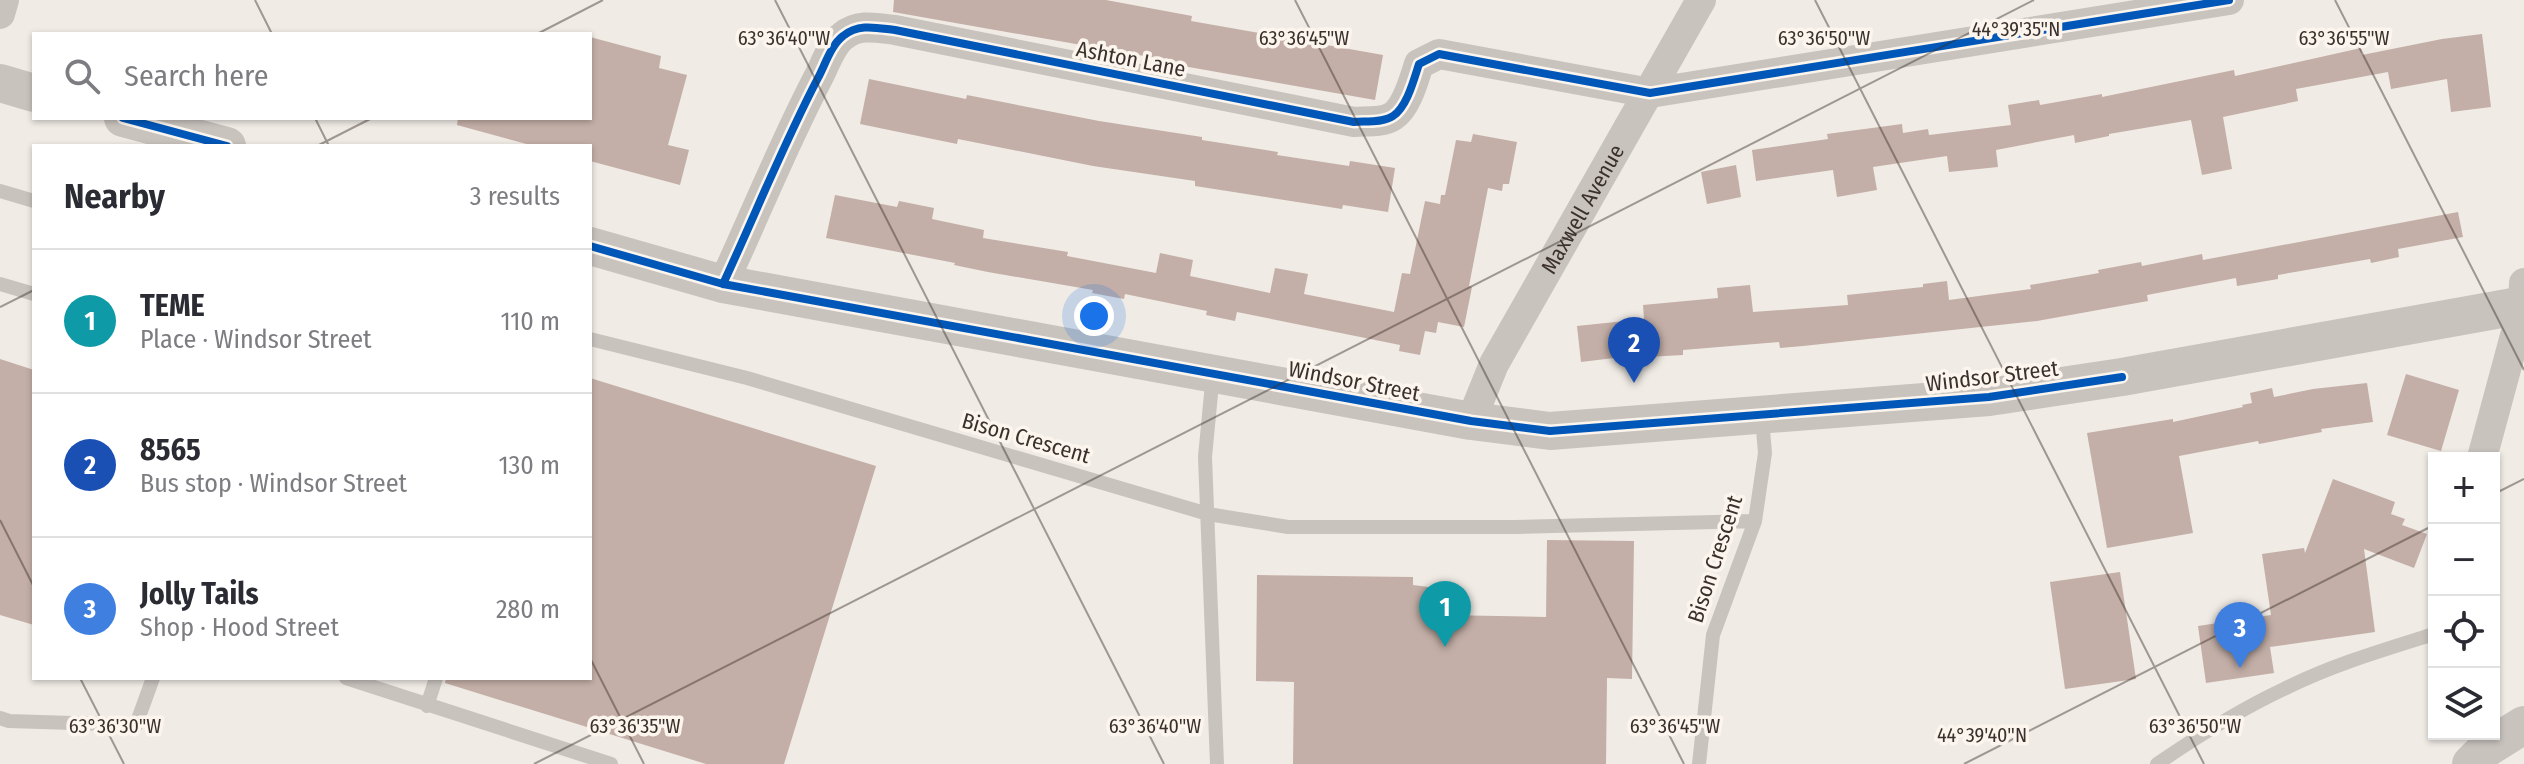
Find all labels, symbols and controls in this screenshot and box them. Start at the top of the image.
text: 44°39'35"N [1972,17,2060,41]
text: 63°36'40"W [738,26,830,50]
text: 63°36'45"W [1259,26,1349,50]
text: 63°36'50"W [1778,26,1870,50]
text: 63°36'55"W [2299,26,2389,50]
search box [32,32,592,120]
street label: Ashton Lane [1074,35,1188,83]
icon: search [60,54,104,98]
text: Search here [124,58,269,94]
street label: Maxwell Avenue [1535,139,1630,278]
text: Nearby [64,176,165,217]
text: 3 results [470,181,560,212]
text: TEME [140,288,205,324]
your location [1074,296,1114,336]
text: 1 [85,306,96,337]
text: 110 m [500,306,560,337]
pin: 2 [1608,317,1660,383]
text: Place · Windsor Street [140,324,372,355]
street label: Windsor Street [1924,354,2061,398]
street label: Windsor Street [1286,355,1423,407]
street label: Bison Crescent [959,407,1094,469]
text: 8565 [140,432,201,468]
text: 2 [84,450,96,481]
text: 130 m [498,450,560,481]
map controls [2428,452,2500,740]
button: + [2428,452,2500,524]
text: Bus stop · Windsor Street [140,468,407,499]
street label: Bison Crescent [1682,491,1749,626]
button: − [2428,524,2500,596]
text: Jolly Tails [140,576,259,612]
pin: 1 [1419,581,1471,647]
text: 3 [84,594,96,625]
text: 280 m [496,594,560,625]
button: locate [2428,596,2500,668]
pin: 3 [2214,602,2266,668]
text: Shop · Hood Street [140,612,339,643]
button: layers [2428,668,2500,740]
text: 63°36'30"W [69,714,161,738]
text: 63°36'35"W [590,714,680,738]
text: 63°36'40"W [1109,714,1201,738]
text: 63°36'45"W [1630,714,1720,738]
text: 63°36'50"W [2149,714,2241,738]
text: 44°39'40"N [1937,723,2027,747]

